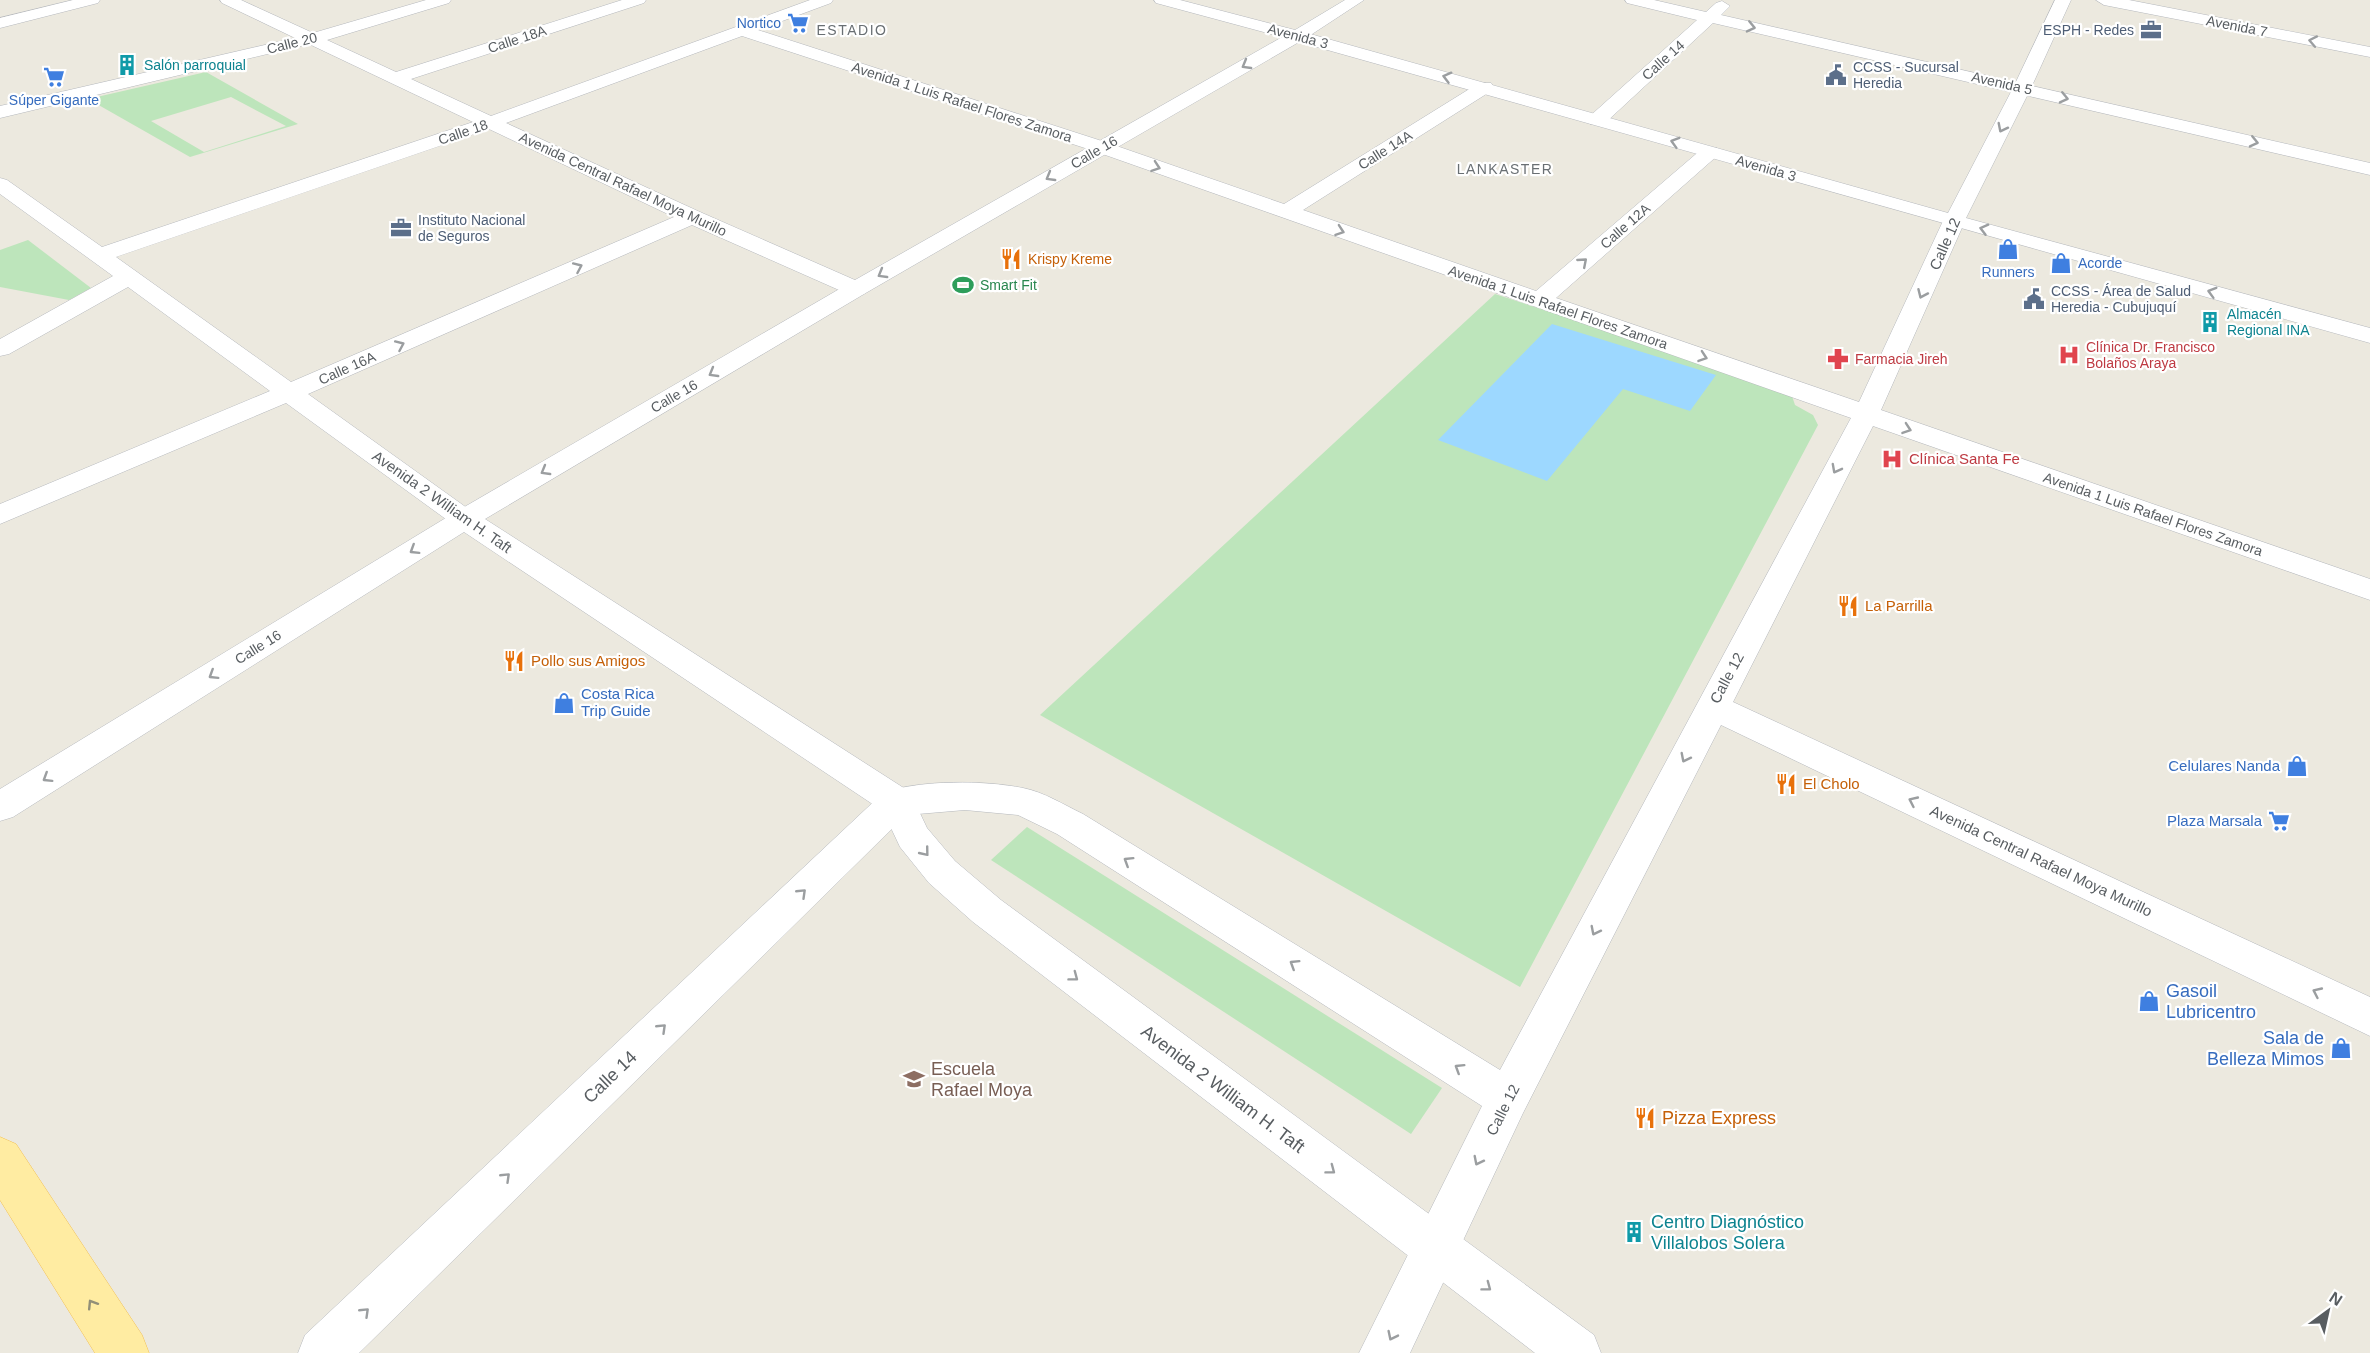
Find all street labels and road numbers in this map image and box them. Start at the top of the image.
street label: Avenida 7 [2205,12,2269,40]
street label: Avenida 3 [1266,20,1330,52]
street label: Calle 18A [486,22,549,56]
street label: Calle 20 [265,29,319,57]
street label: Calle 14 [1639,37,1688,83]
street label: Avenida 1 Luis Rafael Flores Zamora [850,59,1074,145]
street label: Avenida 5 [1970,68,2034,98]
street label: Calle 18 [436,116,490,148]
street label: Calle 14A [1355,127,1416,173]
street label: Avenida Central Rafael Moya Murillo [517,129,729,239]
street label: Calle 16 [1068,132,1120,172]
street label: Avenida 3 [1734,152,1798,184]
street label: Calle 12A [1597,200,1654,252]
street label: Calle 12 [1926,215,1964,272]
street label: Avenida 1 Luis Rafael Flores Zamora [1446,262,1670,352]
street label: Calle 16A [316,348,379,388]
street label: Calle 16 [648,376,700,416]
street label: Avenida 2 William H. Taft [369,447,516,557]
street label: Avenida 1 Luis Rafael Flores Zamora [2041,469,2265,559]
street label: Calle 16 [232,626,284,667]
street label: Calle 12 [1706,649,1747,706]
street label: Avenida Central Rafael Moya Murillo [1927,801,2155,920]
street label: Avenida 2 William H. Taft [1137,1021,1309,1157]
street label: Calle 14 [579,1047,641,1107]
street label: Calle 12 [1482,1081,1523,1138]

